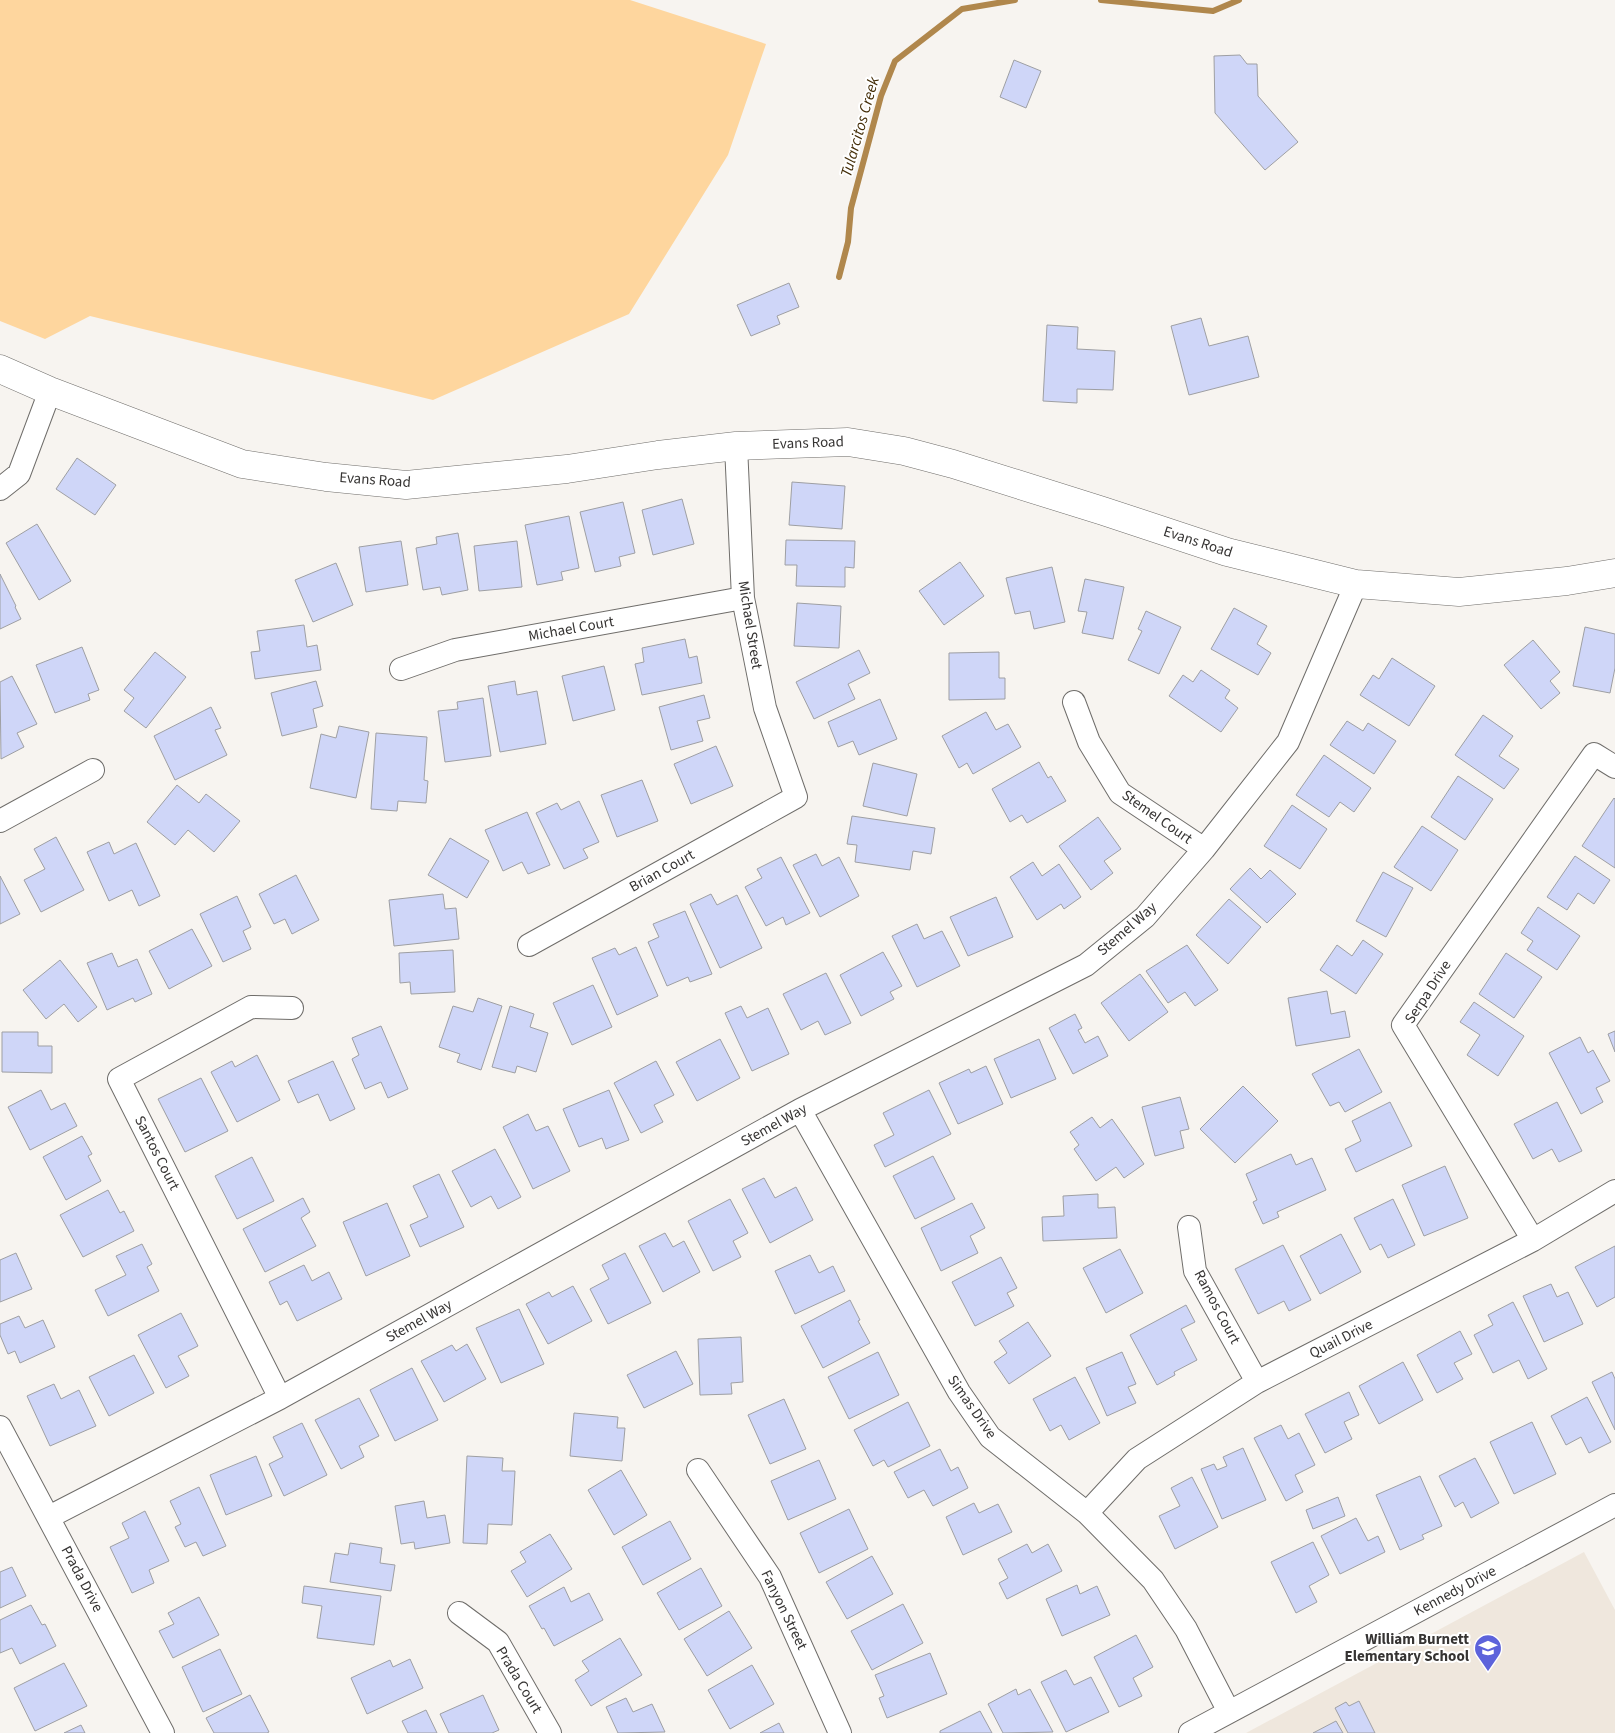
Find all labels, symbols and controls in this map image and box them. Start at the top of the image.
water label: Tularcitos Creek [835,74,885,180]
street label: Evans Road [772,431,844,455]
street label: Evans Road [338,467,412,493]
street label: Evans Road [1161,521,1235,563]
street label: Michael Street [733,579,767,671]
street label: Michael Court [527,611,615,647]
street label: Stemel Court [1117,785,1197,849]
street label: Brian Court [626,844,698,898]
street label: Stemel Way [1093,897,1161,961]
street label: Serpa Drive [1400,956,1456,1028]
street label: Stemel Way [737,1098,811,1152]
street label: Santos Court [129,1112,185,1194]
street label: Ramos Court [1189,1266,1245,1348]
street label: Stemel Way [382,1294,456,1348]
street label: Quail Drive [1306,1314,1376,1364]
street label: Simas Drive [942,1371,1002,1443]
street label: Prada Drive [56,1542,108,1616]
street label: Kennedy Drive [1410,1560,1500,1622]
street label: Fanyon Street [756,1567,812,1653]
place label: William Burnett Elementary School [1344,1629,1470,1667]
school or university icon: William Burnett Elementary School [1473,1633,1503,1672]
street label: Prada Court [491,1642,547,1718]

